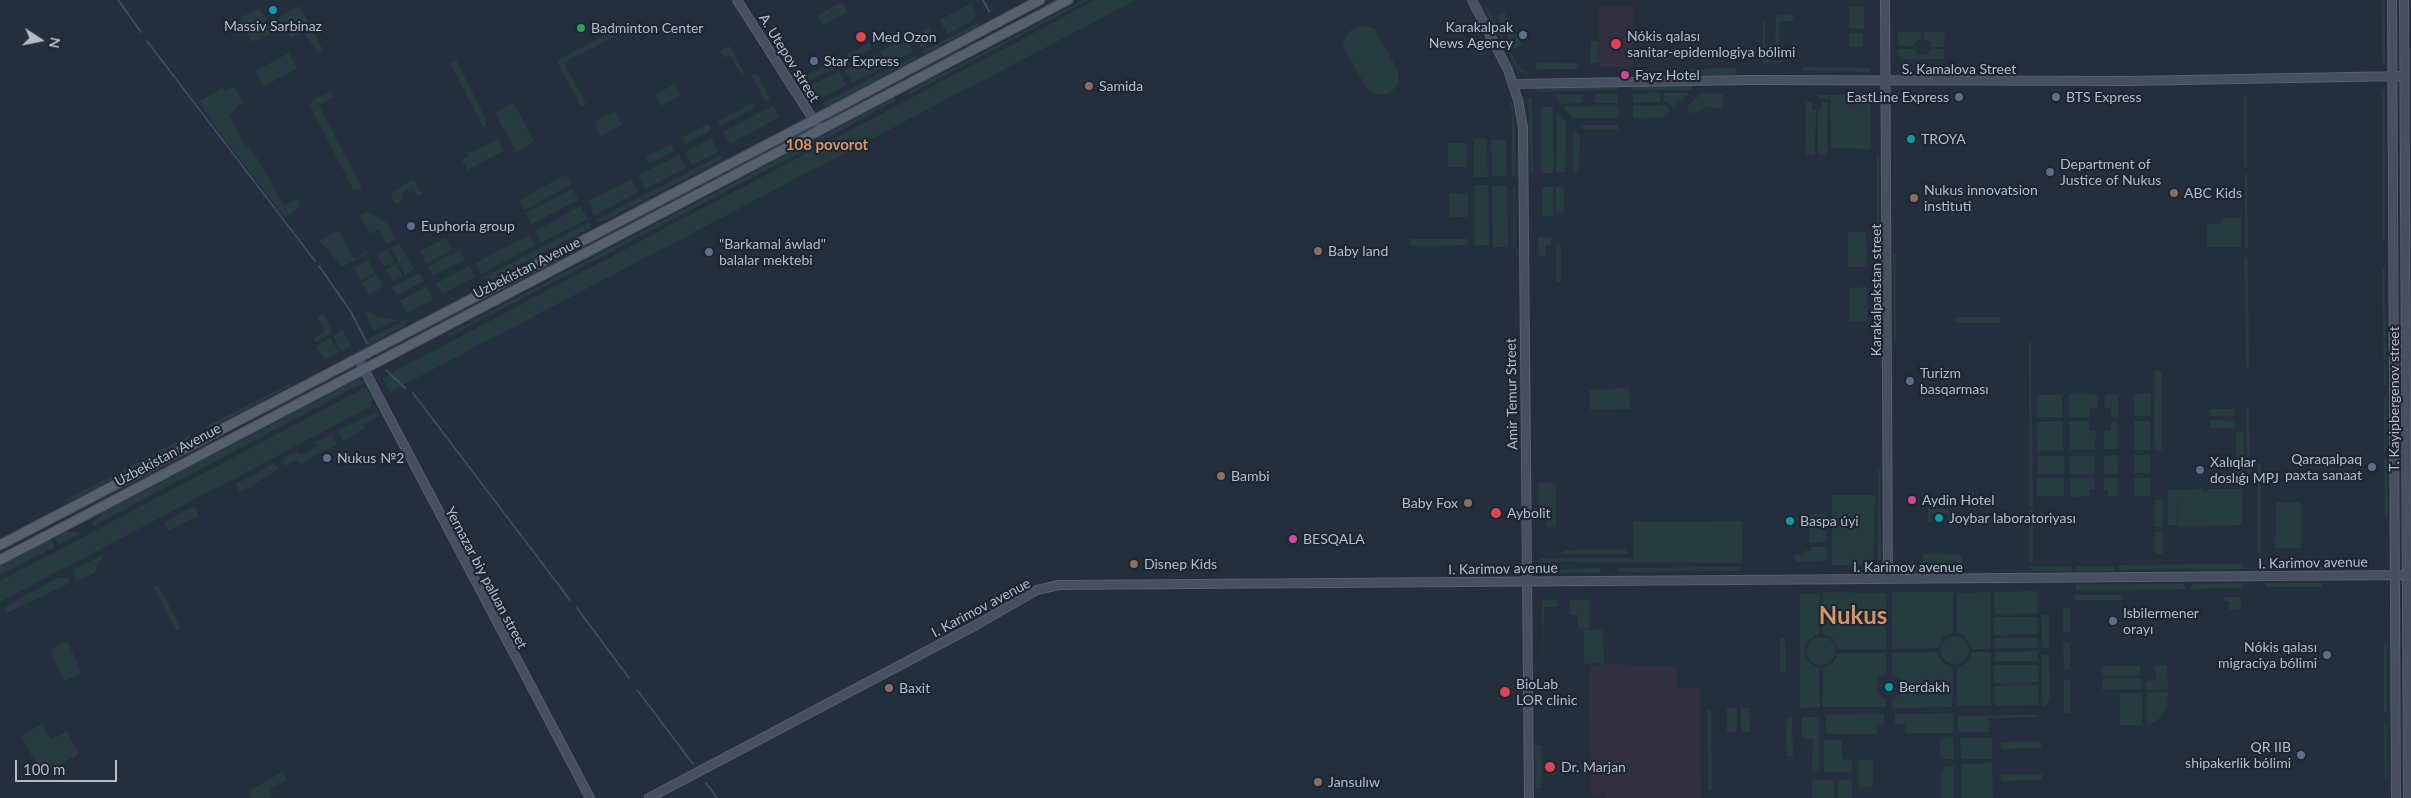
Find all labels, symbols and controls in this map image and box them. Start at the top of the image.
marker: Massiv Sarbinaz [267,4,279,16]
street label: A. Utepov street [755,11,823,105]
north arrow [15,15,65,65]
place label: Massiv Sarbinaz [224,18,322,34]
place label: Karakalpak News Agency [1429,19,1513,52]
place label: Badminton Center [591,20,703,36]
marker: Badminton Center [575,22,587,34]
place label: Nókis qalası sanitar-epidemlogiya bólimi [1627,28,1795,60]
place label: Med Ozon [872,29,937,45]
marker: Karakalpak News Agency [1517,29,1529,41]
marker: Med Ozon [854,30,868,44]
text: N [46,36,65,50]
marker: Nókis qalası sanitar-epidemlogiya bólimi [1609,37,1623,51]
place label: Star Express [824,53,899,69]
marker: Star Express [808,55,820,67]
street label: S. Kamalova Street [1902,61,2016,77]
place label: Fayz Hotel [1635,67,1700,83]
marker: Fayz Hotel [1619,69,1631,81]
place label: Samida [1099,78,1143,94]
marker: Samida [1083,80,1095,92]
place label: EastLine Express [1846,89,1949,105]
place label: BTS Express [2066,89,2141,105]
marker: EastLine Express [1953,91,1965,103]
marker: BTS Express [2050,91,2062,103]
place label: TROYA [1921,131,1966,147]
marker: TROYA [1905,133,1917,145]
district label: 108 povorot [786,136,868,154]
place label: Department of Justice of Nukus [2060,156,2161,188]
marker: Department of Justice of Nukus [2044,166,2056,178]
place label: Nukus innovatsion instituti [1924,182,2038,214]
place label: ABC Kids [2184,185,2242,201]
marker: ABC Kids [2168,187,2180,199]
marker: Nukus innovatsion instituti [1908,192,1920,204]
place label: Euphoria group [421,218,515,234]
marker: Euphoria group [405,220,417,232]
street label: Karakalpakstan street [1868,224,1884,356]
street label: Uzbekistan Avenue [471,234,583,302]
place label: "Barkamal áwlad" balalar mektebi [719,236,826,268]
place label: Baby land [1328,243,1388,259]
marker: Baby land [1312,245,1324,257]
marker: "Barkamal áwlad" balalar mektebi [703,246,715,258]
street label: T. Kayipbergenov street [2386,326,2402,472]
street label: Amir Temur Street [1503,338,1521,450]
place label: Turizm basqarması [1920,365,1989,398]
marker: Turizm basqarması [1904,375,1916,387]
street label: Uzbekistan Avenue [112,420,224,490]
place label: Nukus №2 [337,450,404,466]
place label: Qaraqalpaq paxta sanaat [2285,451,2362,484]
marker: Nukus №2 [321,452,333,464]
place label: Xalıqlar doslıǵı MPJ [2210,454,2279,487]
marker: Qaraqalpaq paxta sanaat [2366,461,2378,473]
marker: Xalıqlar doslıǵı MPJ [2194,464,2206,476]
place label: Bambi [1231,468,1270,484]
marker: Bambi [1215,470,1227,482]
place label: Aydin Hotel [1922,492,1994,508]
marker: Aydin Hotel [1906,494,1918,506]
place label: Baby Fox [1402,495,1458,511]
marker: Baby Fox [1462,497,1474,509]
street label: Yernazar biy paluan street [441,504,531,652]
place label: Aybolit [1507,505,1551,521]
marker: Aybolit [1489,506,1503,520]
place label: Joybar laboratoriyası [1949,510,2076,526]
marker: Joybar laboratoriyası [1933,512,1945,524]
place label: Baspa úyi [1800,513,1859,529]
marker: Baspa úyi [1784,515,1796,527]
place label: BESQALA [1303,531,1365,547]
marker: BESQALA [1287,533,1299,545]
street label: I. Karimov avenue [2258,554,2368,572]
place label: Disnep Kids [1144,556,1217,572]
marker: Disnep Kids [1128,558,1140,570]
street label: I. Karimov avenue [1853,559,1963,575]
street label: I. Karimov avenue [1448,560,1558,578]
street label: I. Karimov avenue [929,575,1033,641]
district label: Nukus [1819,602,1887,630]
place label: Isbilermener orayı [2123,605,2199,638]
marker: Isbilermener orayı [2107,615,2119,627]
place label: Nókis qalası migraciya bólimi [2218,639,2317,672]
marker: Nókis qalası migraciya bólimi [2321,649,2333,661]
place label: BioLab LOR clinic [1516,676,1577,709]
place label: Berdakh [1899,679,1950,695]
place label: Baxit [899,680,930,696]
marker: Berdakh [1883,681,1895,693]
marker: Baxit [883,682,895,694]
marker: BioLab LOR clinic [1498,685,1512,699]
place label: QR IIB shipakerlik bólimi [2185,739,2291,772]
marker: QR IIB shipakerlik bólimi [2295,749,2307,761]
scale bar [18,750,120,782]
place label: Dr. Marjan [1561,759,1626,775]
text: 100 m [23,760,65,778]
marker: Dr. Marjan [1543,760,1557,774]
place label: Jansulıw [1328,774,1380,790]
marker: Jansulıw [1312,776,1324,788]

